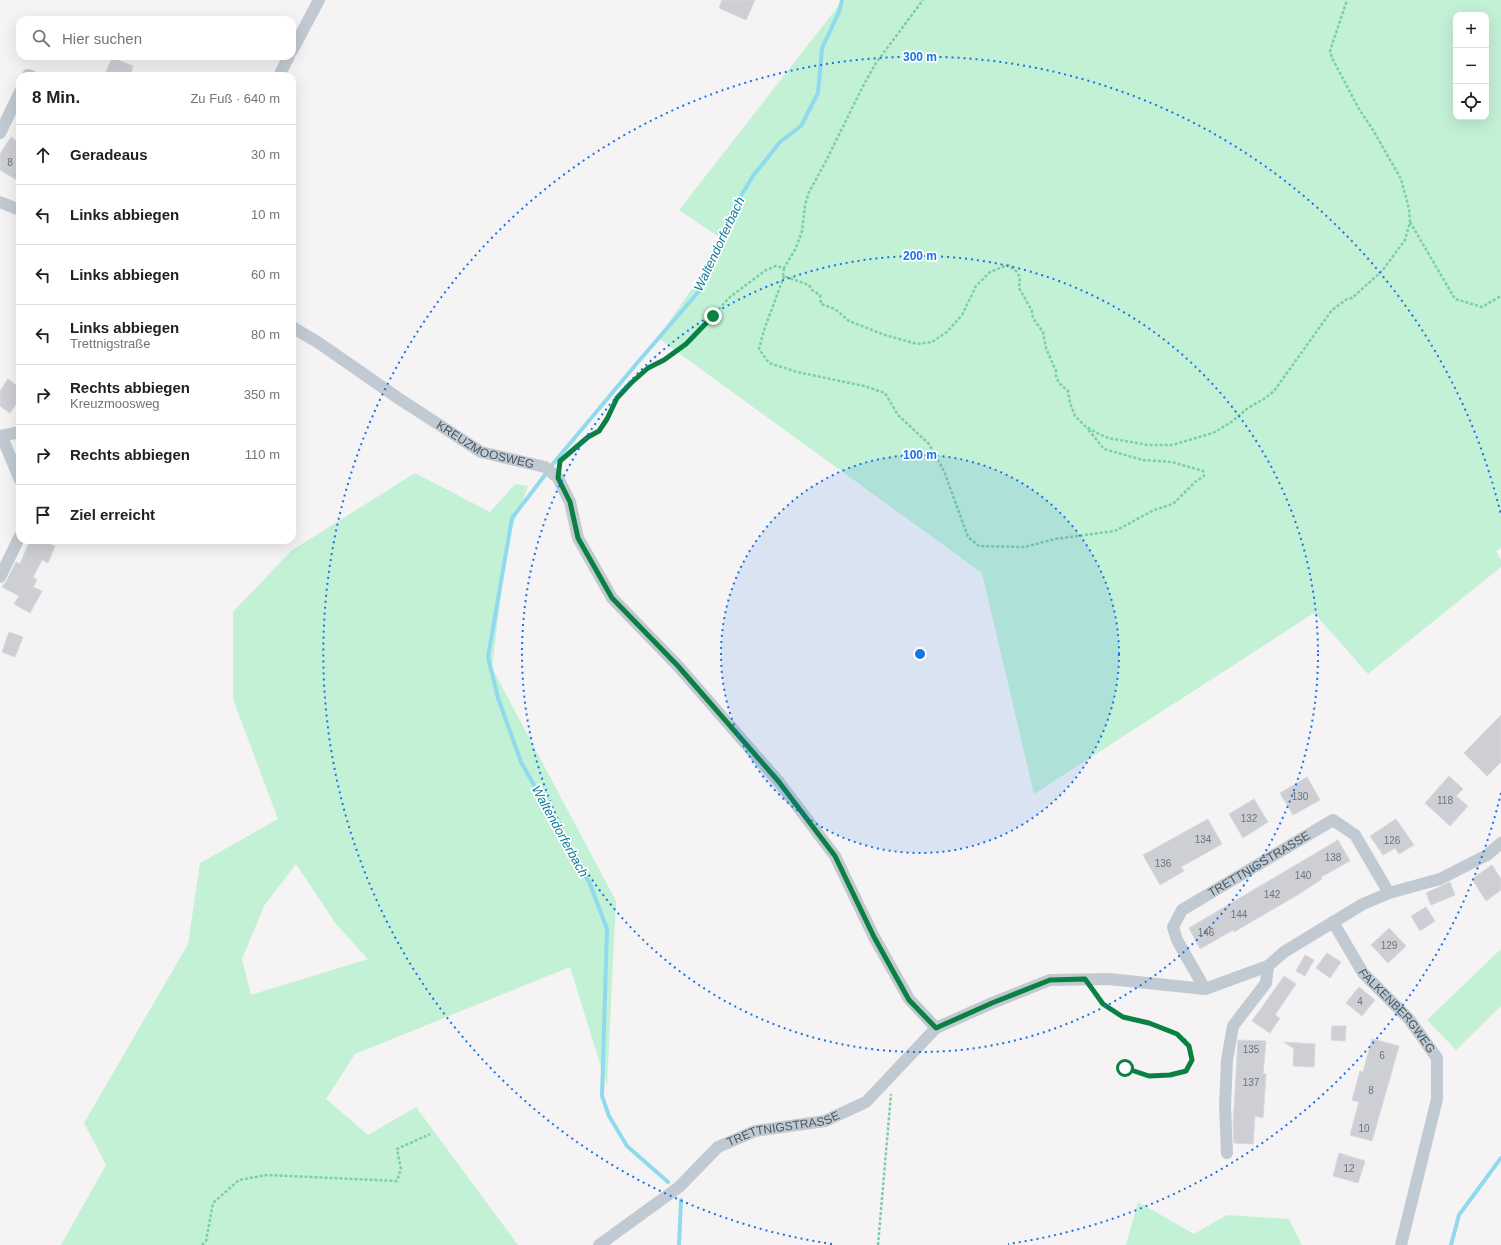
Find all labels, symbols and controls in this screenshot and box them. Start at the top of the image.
map controls [1453,12,1489,120]
button: + [1453,12,1489,48]
search box [16,16,296,60]
icon: search [30,27,52,49]
text: Hier suchen [62,30,142,47]
button: − [1453,48,1489,84]
text: 300 m [903,50,937,64]
button: locate [1453,84,1489,120]
text: 8 Min. [32,88,80,107]
text: Zu Fuß · 640 m [190,91,280,106]
icon: ahead [32,144,54,166]
text: Geradeaus [70,146,148,163]
text: 30 m [251,147,280,162]
house number: 8 [7,157,13,168]
water label: Waltendorferbach [691,194,747,294]
icon: left [32,204,54,226]
text: Links abbiegen [70,206,179,223]
text: 10 m [251,207,280,222]
text: 200 m [903,249,937,263]
icon: left [32,264,54,286]
text: Links abbiegen [70,266,179,283]
text: 60 m [251,267,280,282]
route end [704,307,722,325]
text: Links abbiegen [70,319,179,336]
icon: left [32,324,54,346]
text: 80 m [251,327,280,342]
text: Trettnigstraße [70,336,150,351]
text: Rechts abbiegen [70,379,190,396]
icon: right [32,384,54,406]
text: 350 m [244,387,280,402]
text: Kreuzmoosweg [70,396,160,411]
street label: KREUZMOOSWEG [434,418,536,471]
icon: right [32,444,54,466]
text: Rechts abbiegen [70,446,190,463]
text: 110 m [245,447,280,462]
text: 100 m [903,448,937,462]
icon: arrive [32,504,54,526]
text: Ziel erreicht [70,506,155,523]
centre of rings [913,647,927,661]
water label: Waltendorferbach [529,783,591,879]
house number: 130 [1292,791,1309,802]
house number: 118 [1437,795,1453,806]
house number: 132 [1241,813,1258,824]
street label: TRETTNIGSTRASSE [1206,828,1313,900]
house number: 134 [1195,834,1212,845]
house number: 126 [1384,835,1401,846]
house number: 138 [1325,852,1342,863]
house number: 136 [1155,858,1172,869]
house number: 140 [1295,870,1312,881]
house number: 142 [1264,889,1281,900]
house number: 144 [1231,909,1248,920]
house number: 146 [1198,927,1215,938]
house number: 129 [1381,940,1398,951]
street label: FALKENBERGWEG [1355,966,1438,1056]
house number: 4 [1357,996,1363,1007]
house number: 135 [1243,1044,1260,1055]
house number: 6 [1379,1050,1385,1061]
route start [1116,1059,1134,1077]
house number: 137 [1243,1077,1260,1088]
house number: 8 [1368,1085,1374,1096]
street label: TRETTNIGSTRASSE [725,1108,842,1149]
house number: 10 [1358,1123,1370,1134]
house number: 12 [1343,1163,1355,1174]

